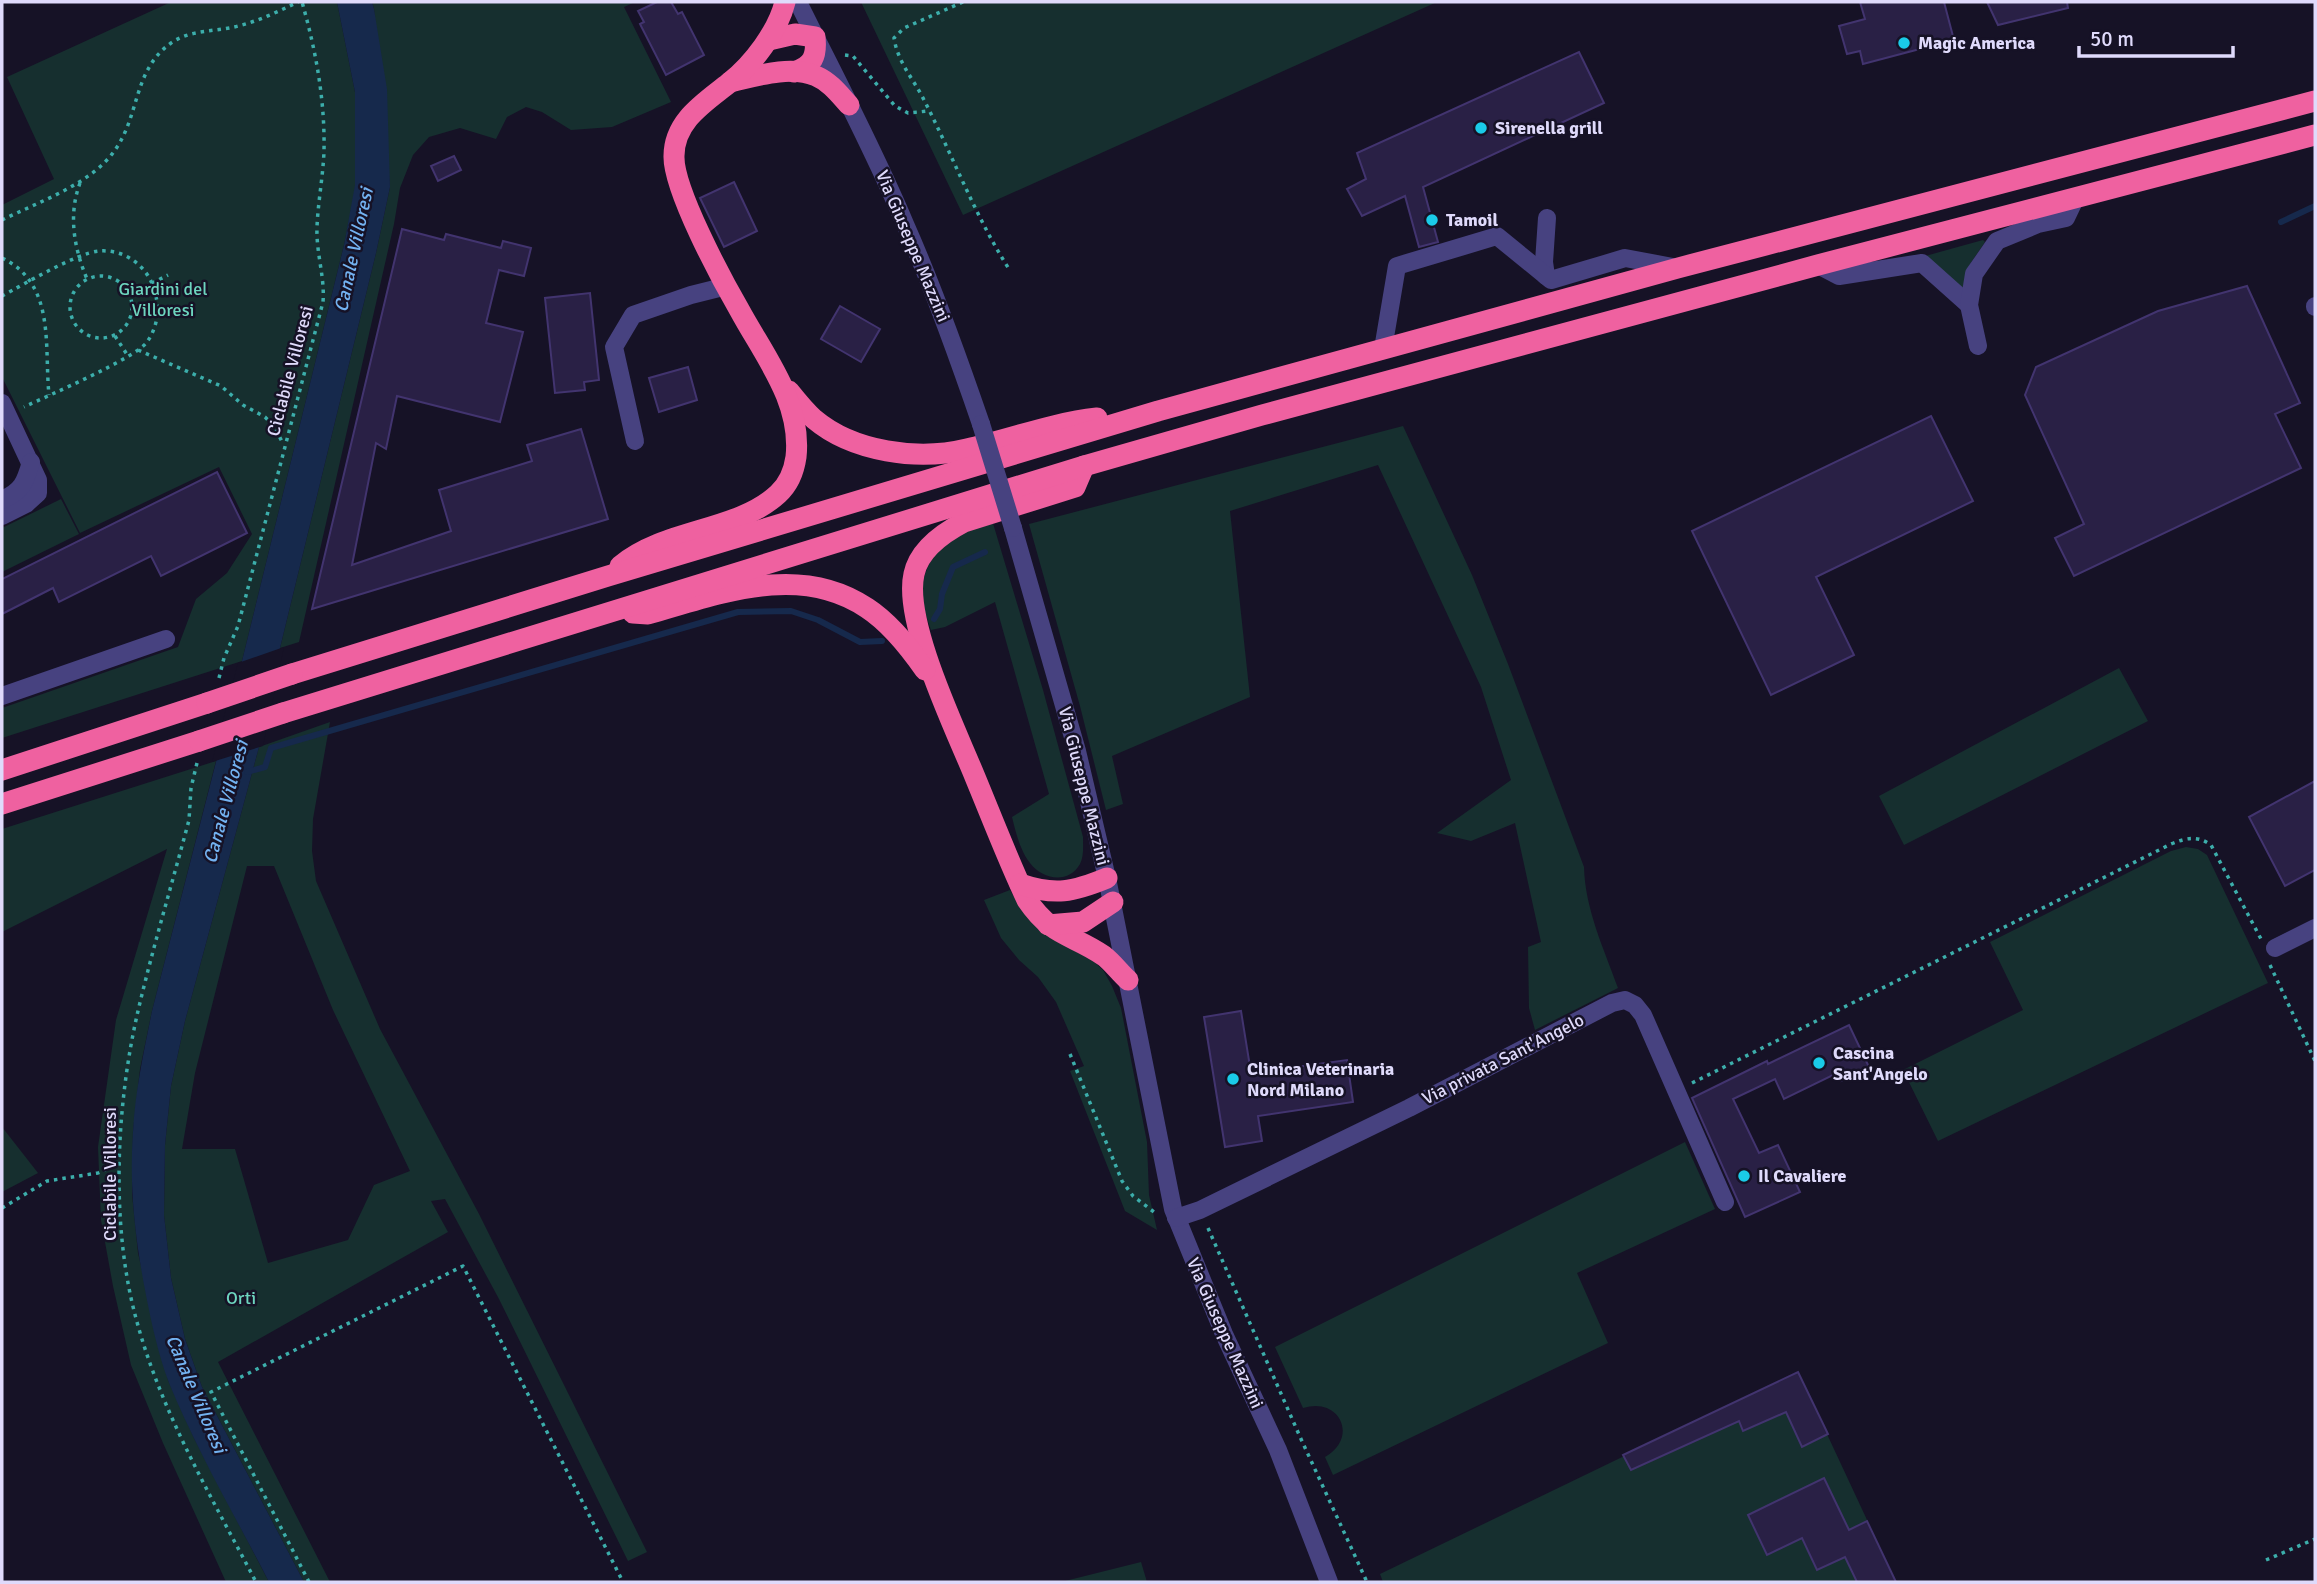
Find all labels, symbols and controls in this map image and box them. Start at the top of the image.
scale bar [2079,14,2233,58]
text: 50 m [2090,26,2134,52]
place label: Magic America [1918,32,2035,54]
marker: Magic America [1896,35,1912,51]
place label: Sirenella grill [1495,117,1603,139]
marker: Sirenella grill [1473,120,1489,136]
street label: Via Giuseppe Mazzini [871,167,955,325]
water label: Canale Villoresi [329,184,379,314]
place label: Tamoil [1446,209,1498,231]
marker: Tamoil [1424,212,1440,228]
park label: Giardini del Villoresi [119,278,207,321]
street label: Ciclabile Villoresi [262,303,318,439]
street label: Via Giuseppe Mazzini [1054,704,1114,868]
water label: Canale Villoresi [198,736,254,866]
street label: Via privata Sant'Angelo [1418,1009,1588,1109]
place label: Cascina Sant'Angelo [1833,1042,1928,1085]
marker: Cascina Sant'Angelo [1811,1055,1827,1071]
place label: Clinica Veterinaria Nord Milano [1247,1058,1394,1101]
marker: Clinica Veterinaria Nord Milano [1225,1071,1241,1087]
street label: Ciclabile Villoresi [99,1107,121,1241]
place label: Il Cavaliere [1758,1165,1847,1187]
marker: Il Cavaliere [1736,1168,1752,1184]
street label: Via Giuseppe Mazzini [1182,1254,1268,1412]
park label: Orti [226,1287,256,1309]
water label: Canale Villoresi [160,1331,232,1459]

